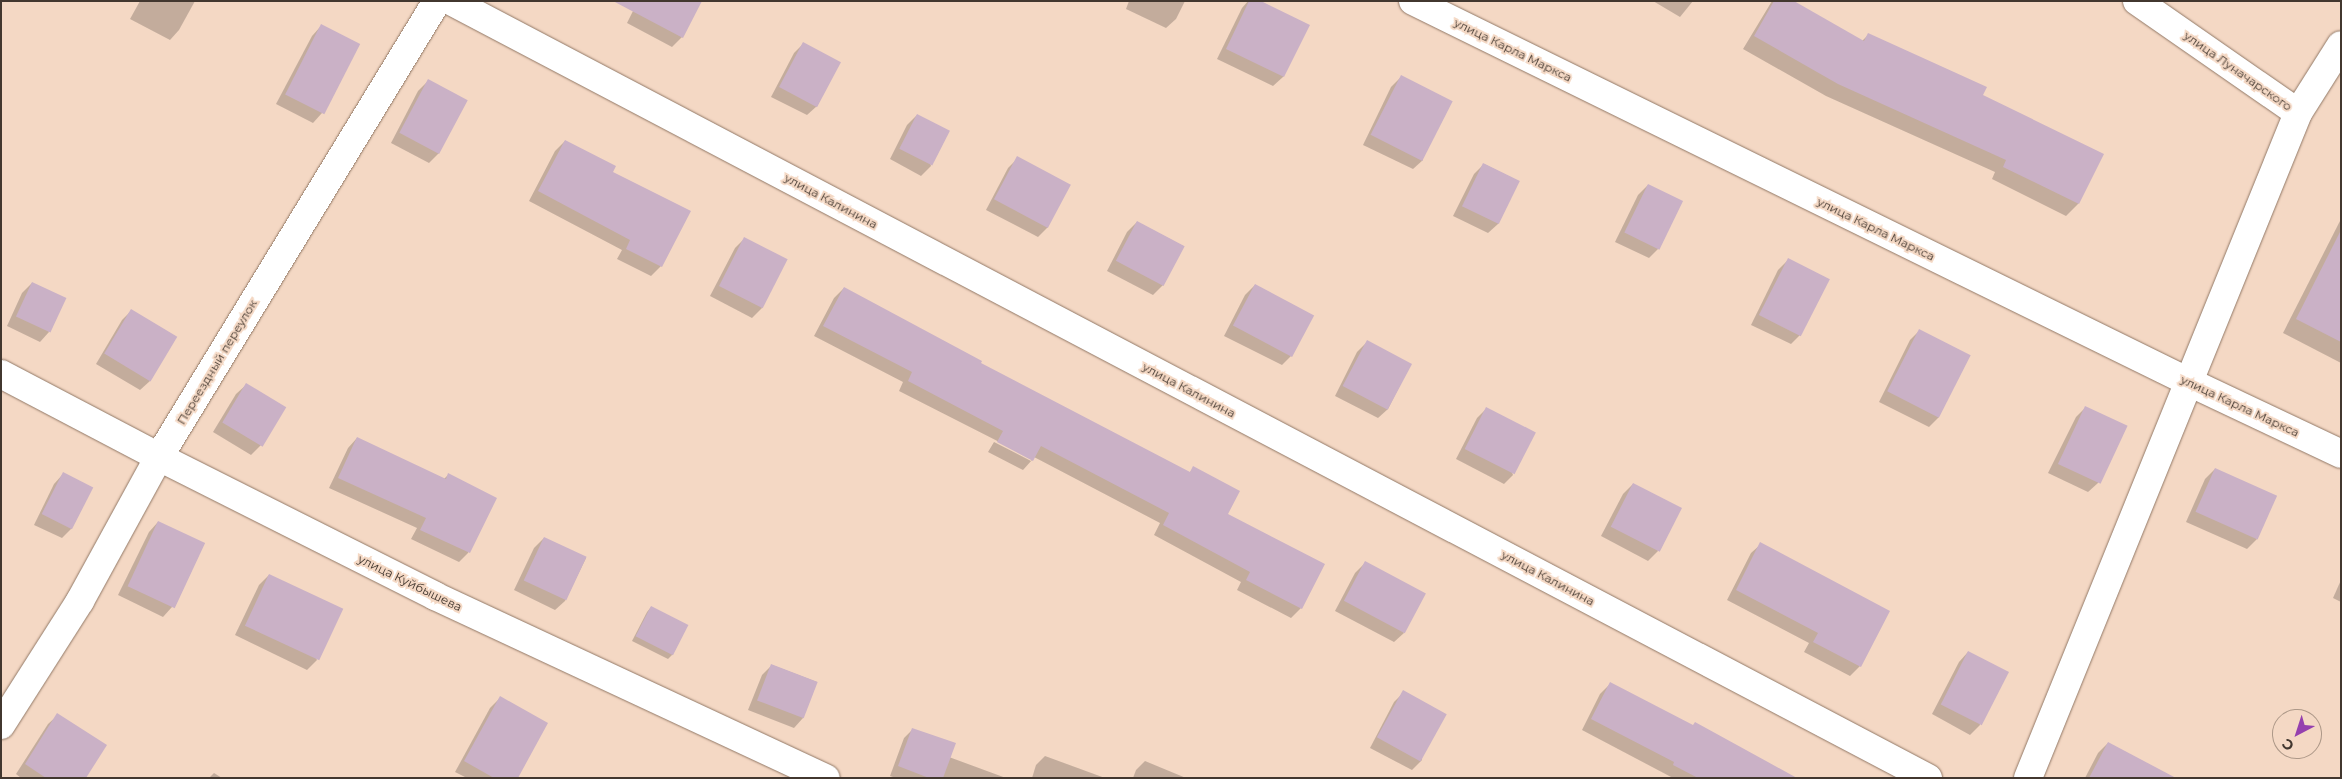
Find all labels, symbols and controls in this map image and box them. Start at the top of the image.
street label: улица Карла Маркса [1452,15,1574,85]
street label: улица Луначарского [2181,28,2295,114]
street label: улица Калинина [782,170,880,232]
street label: улица Карла Маркса [1815,194,1937,264]
street label: Переездный переулок [174,297,260,427]
street label: улица Калинина [1140,359,1238,421]
street label: улица Карла Маркса [2178,372,2302,440]
street label: улица Калинина [1499,547,1597,609]
street label: улица Куйбышева [356,552,464,614]
north arrow [2272,709,2322,759]
text: С [2278,735,2298,755]

